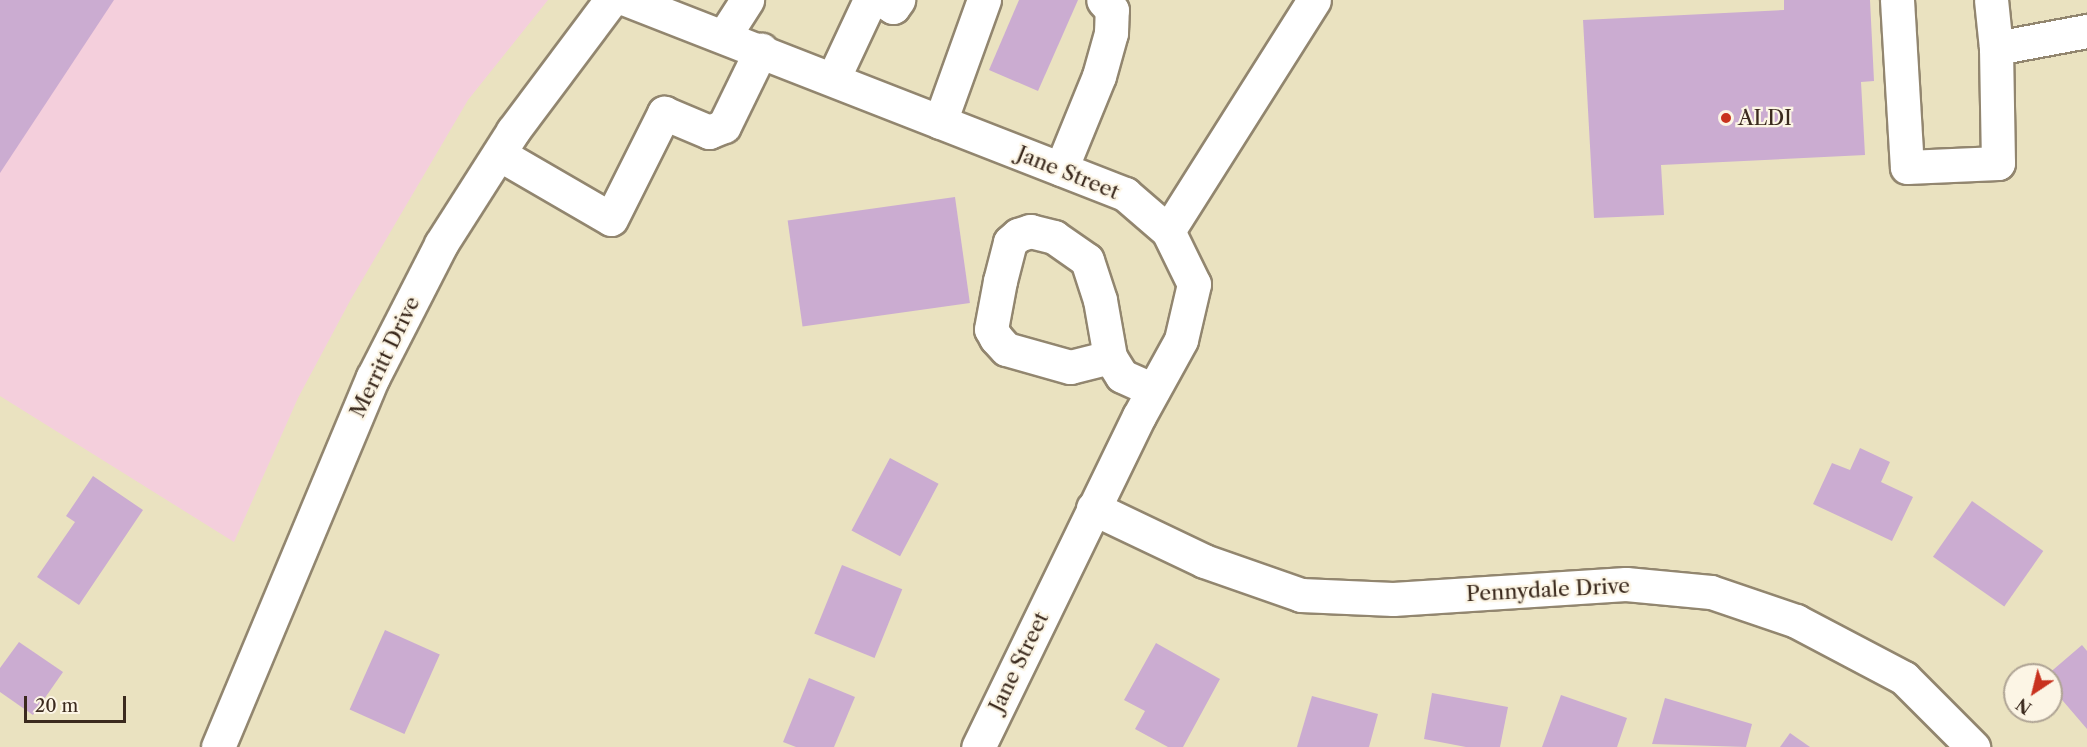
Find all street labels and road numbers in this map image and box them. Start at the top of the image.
street label: Jane Street [1013,141,1123,205]
street label: Merritt Drive [345,292,425,422]
street label: Pennydale Drive [1465,573,1631,607]
street label: Jane Street [984,608,1054,716]

